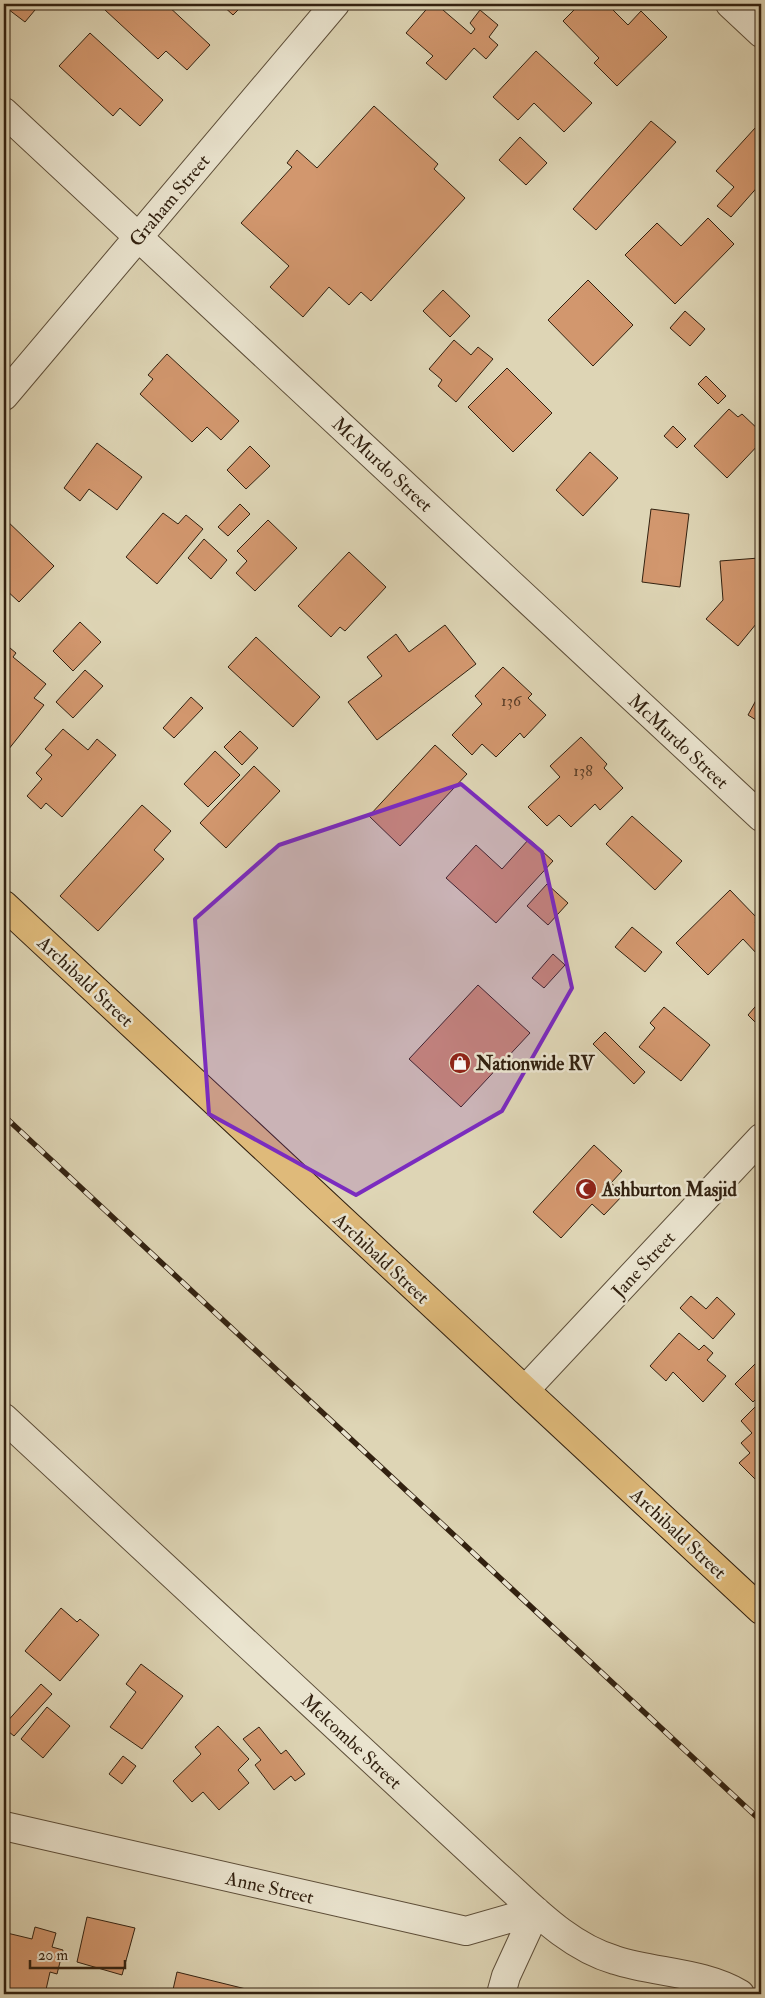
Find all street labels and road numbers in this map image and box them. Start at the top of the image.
street label: Graham Street [124,150,215,252]
street label: McMurdo Street [327,412,438,517]
street label: McMurdo Street [623,689,734,794]
street label: Archibald Street [32,930,138,1032]
street label: Archibald Street [328,1207,434,1309]
street label: Jane Street [606,1226,681,1304]
street label: Archibald Street [625,1482,731,1584]
street label: Melcombe Street [296,1689,407,1795]
street label: Anne Street [223,1866,316,1910]

